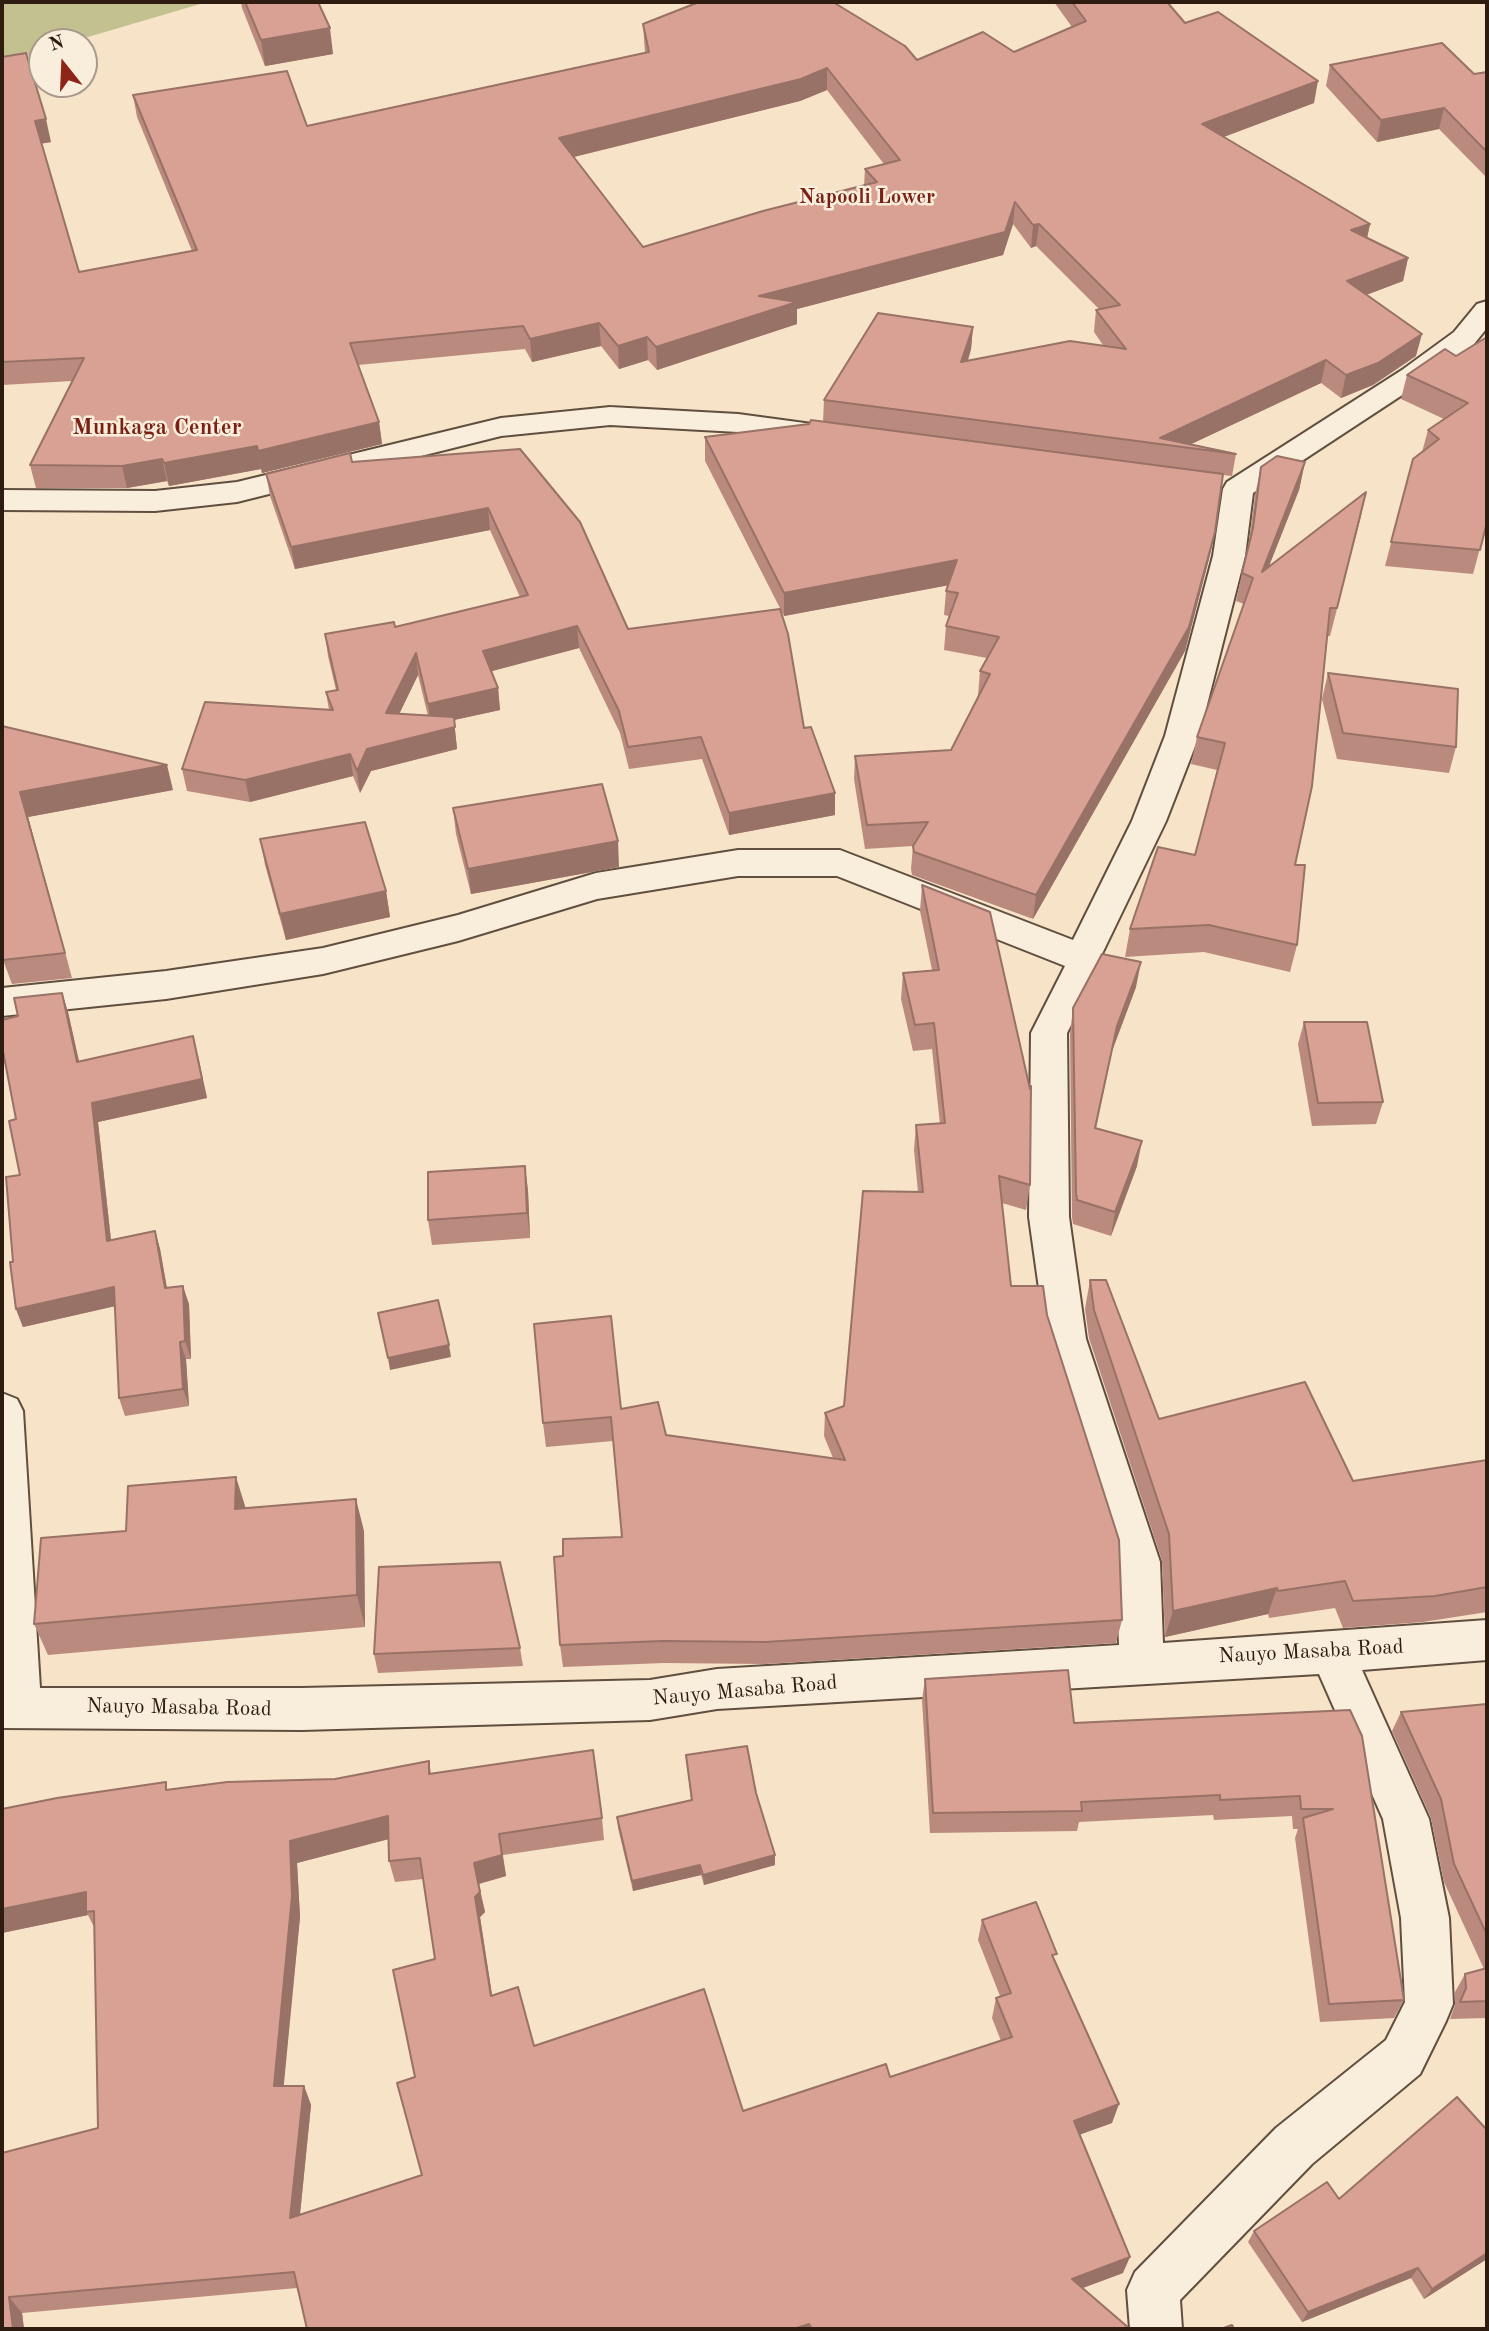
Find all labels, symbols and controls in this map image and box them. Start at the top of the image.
north arrow [28,28,98,98]
text: N [47,33,67,56]
district label: Napooli Lower [799,184,935,210]
district label: Munkaga Center [72,414,242,442]
street label: Nauyo Masaba Road [1218,1635,1404,1669]
street label: Nauyo Masaba Road [652,1670,838,1712]
street label: Nauyo Masaba Road [86,1694,272,1722]

